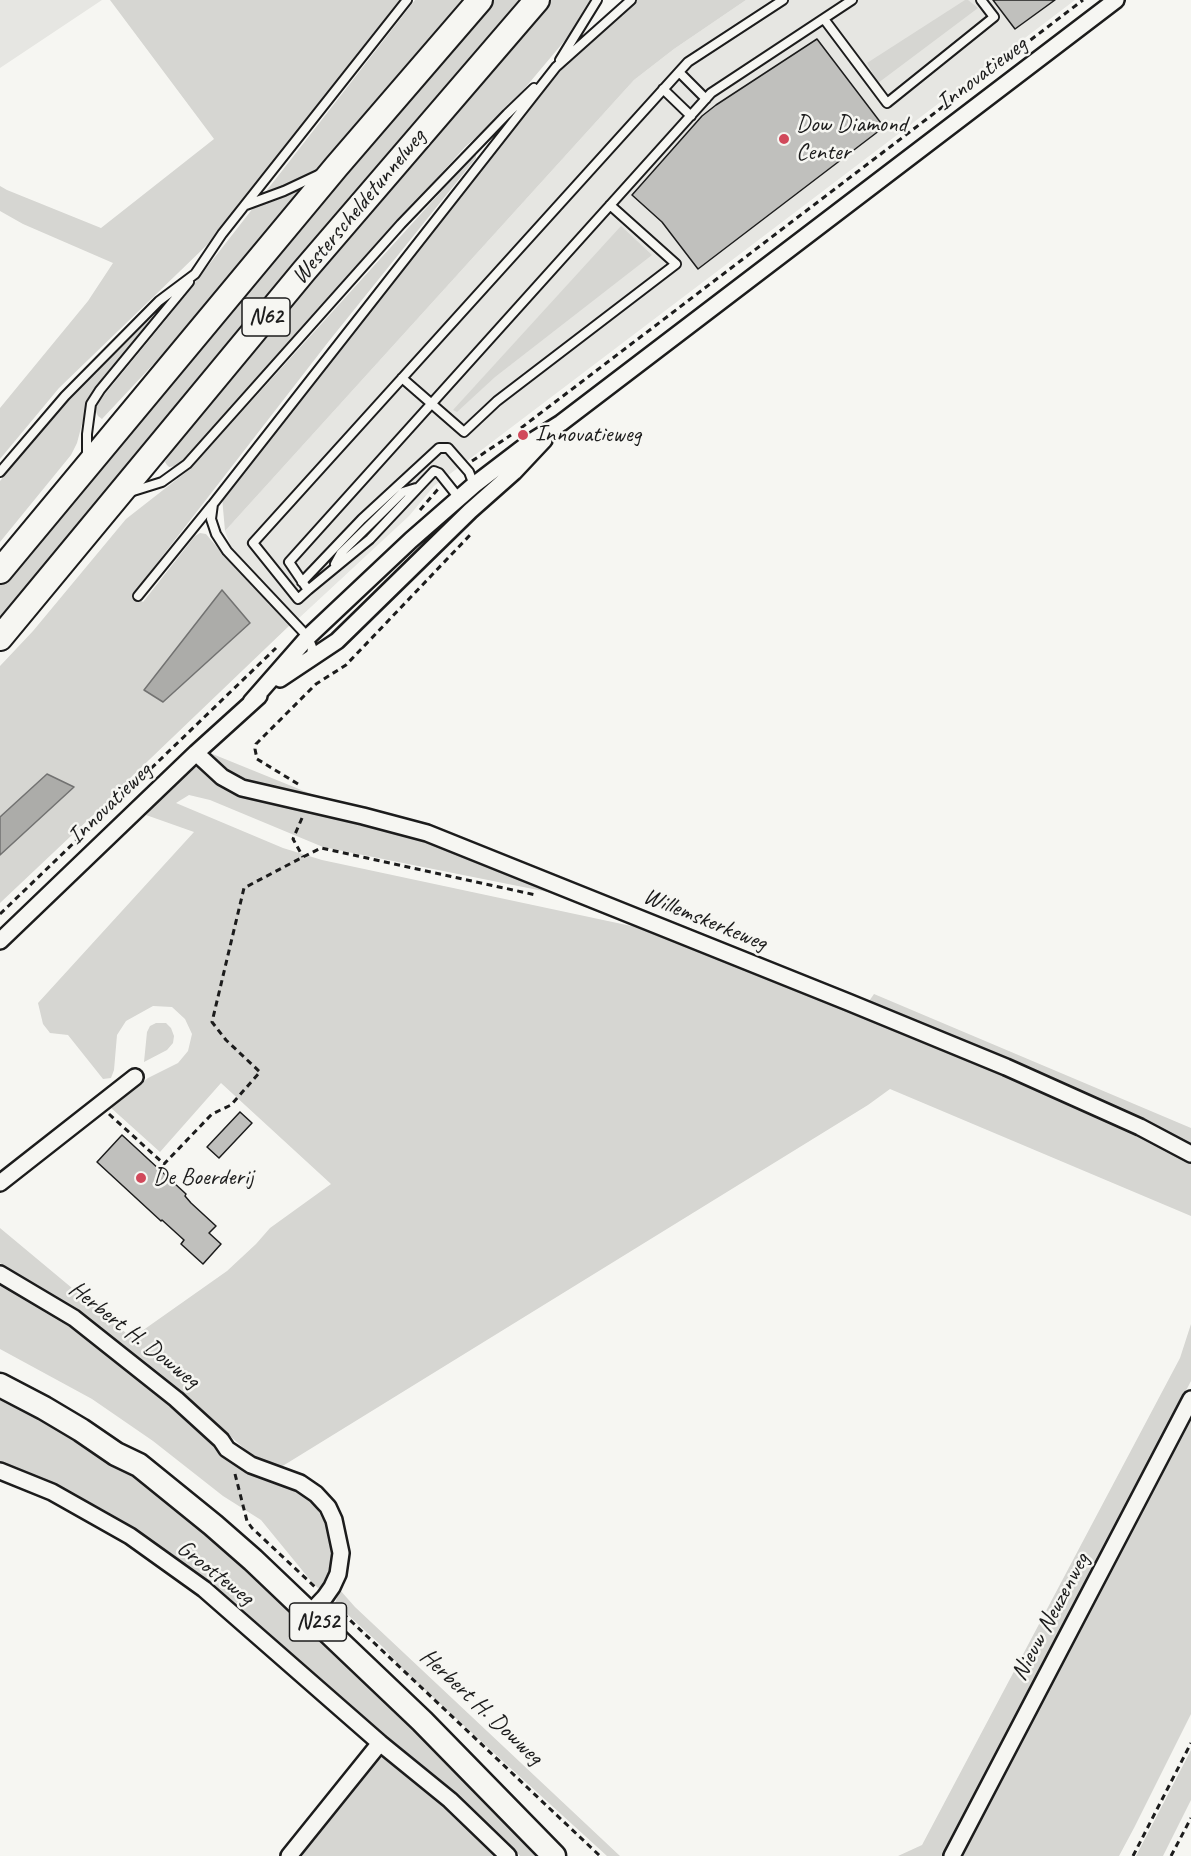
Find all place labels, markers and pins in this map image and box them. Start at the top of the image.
place label: Dow Diamond Center [796,111,907,167]
marker: Dow Diamond Center [777,132,791,146]
place label: Innovatieweg [535,421,641,449]
marker: Innovatieweg [516,428,530,442]
place label: De Boerderij [153,1164,253,1192]
marker: De Boerderij [134,1171,148,1185]

